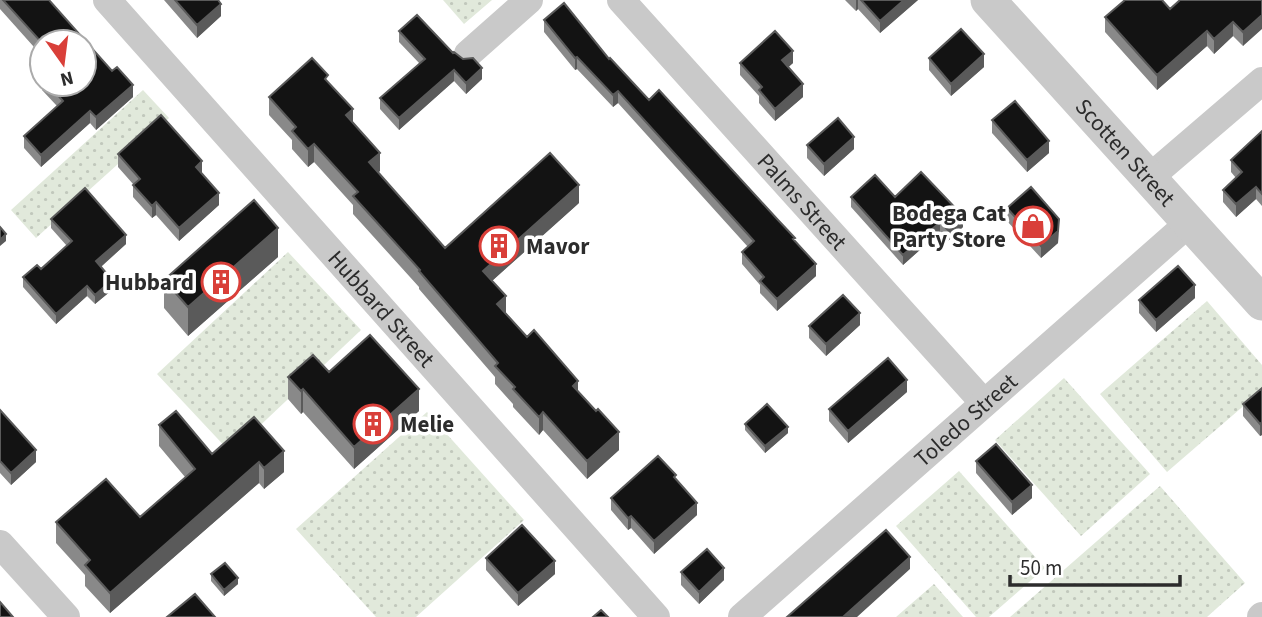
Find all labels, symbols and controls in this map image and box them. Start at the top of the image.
north arrow [28,28,98,98]
text: N [57,63,76,93]
street label: Scotten Street [1068,91,1183,214]
street label: Palms Street [750,146,855,257]
place label: Bodega Cat Party Store [892,197,1006,256]
shop icon: Bodega Cat Party Store [1012,205,1054,247]
building icon: Mavor [478,225,520,267]
place label: Mavor [526,230,590,263]
street label: Hubbard Street [320,243,443,375]
building icon: Hubbard [200,261,242,303]
place label: Hubbard [105,266,194,299]
street label: Toledo Street [907,365,1025,475]
building icon: Melie [352,403,394,445]
place label: Melie [400,408,454,441]
scale bar [1010,544,1180,588]
text: 50 m [1020,553,1062,583]

